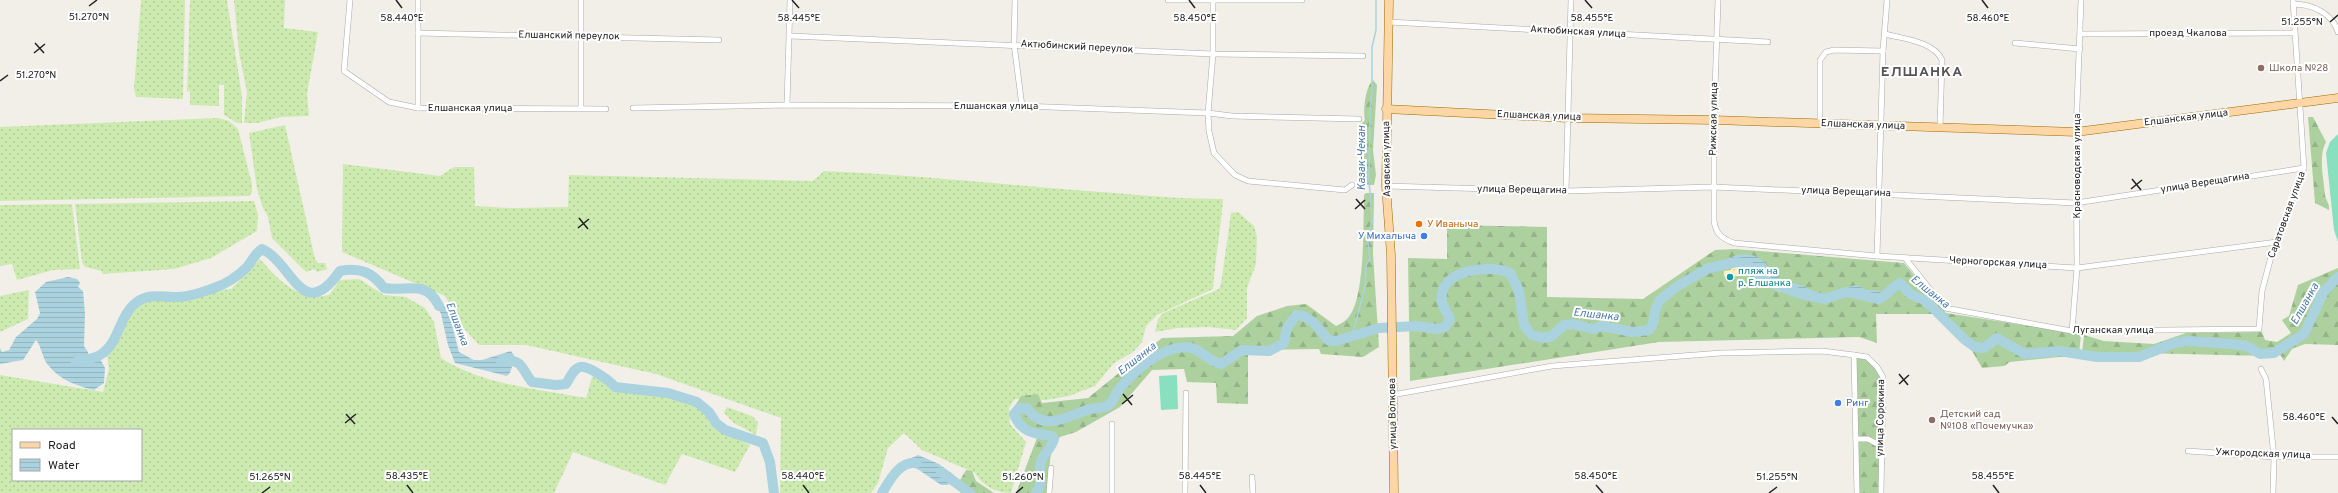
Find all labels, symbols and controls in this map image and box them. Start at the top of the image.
text: 51.270°N [69,11,109,24]
text: 58.440°E [380,12,424,25]
text: 58.445°E [777,12,821,25]
text: 58.450°E [1173,12,1217,25]
text: 58.455°E [1570,12,1614,25]
text: 58.460°E [1966,12,2010,25]
text: 51.255°N [2281,16,2323,29]
street label: Актюбинская улица [1530,23,1626,41]
street label: проезд Чкалова [2149,27,2227,40]
street label: Елшанский переулок [518,29,620,43]
street label: Актюбинский переулок [1020,38,1134,56]
place label: Школа №28 [2269,62,2328,75]
marker: Школа №28 [2256,63,2266,73]
district label: ЕЛШАНКА [1881,64,1963,81]
text: 51.270°N [16,69,56,82]
street label: Рижская улица [1707,82,1721,156]
street label: Елшанская улица [954,100,1038,113]
street label: Елшанская улица [428,102,512,115]
street label: Елшанская улица [2143,106,2229,130]
street label: Елшанская улица [1497,108,1581,124]
street label: Красноводская улица [2071,114,2084,218]
street label: Елшанская улица [1821,117,1905,133]
street label: Азовская улица [1380,121,1394,197]
water label: Казак-Чекан [1355,125,1369,190]
street label: улица Верещагина [2160,170,2250,196]
street label: Саратовская улица [2265,170,2309,260]
street label: улица Верещагина [1477,183,1567,197]
street label: улица Верещагина [1801,184,1891,200]
place label: У Иваныча [1427,218,1478,231]
marker: У Иваныча [1414,219,1424,229]
place label: У Михалыча [1358,230,1416,243]
marker: У Михалыча [1419,231,1429,241]
street label: Черногорская улица [1949,254,2047,272]
place label: пляж на р. Елшанка [1738,265,1791,290]
marker: пляж на р. Елшанка [1725,272,1735,282]
water label: Елшанка [1908,272,1952,312]
water label: Елшанка [2288,280,2322,327]
water label: Елшанка [442,300,472,348]
water label: Елшанка [1573,306,1620,324]
street label: Луганская улица [2072,324,2154,337]
water label: Елшанка [1115,339,1159,379]
street label: улица Волкова [1386,378,1400,450]
street label: улица Сорокина [1874,379,1888,457]
place label: Ринг [1846,397,1868,410]
marker: Ринг [1833,398,1843,408]
place label: Детский сад №108 «Почемучка» [1940,408,2033,433]
text: 58.460°E [2282,411,2326,424]
marker: Детский сад №108 «Почемучка» [1927,415,1937,425]
legend [12,429,142,481]
text: Road [48,438,76,454]
street label: Ужгородская улица [2215,446,2311,462]
text: Water [48,458,80,474]
text: 58.435°E [385,470,429,483]
text: 58.440°E [781,470,825,483]
text: 58.445°E [1178,470,1222,483]
text: 58.450°E [1574,470,1618,483]
text: 58.455°E [1971,470,2015,483]
text: 51.265°N [249,471,291,484]
text: 51.260°N [1002,471,1044,484]
text: 51.255°N [1756,471,1798,484]

